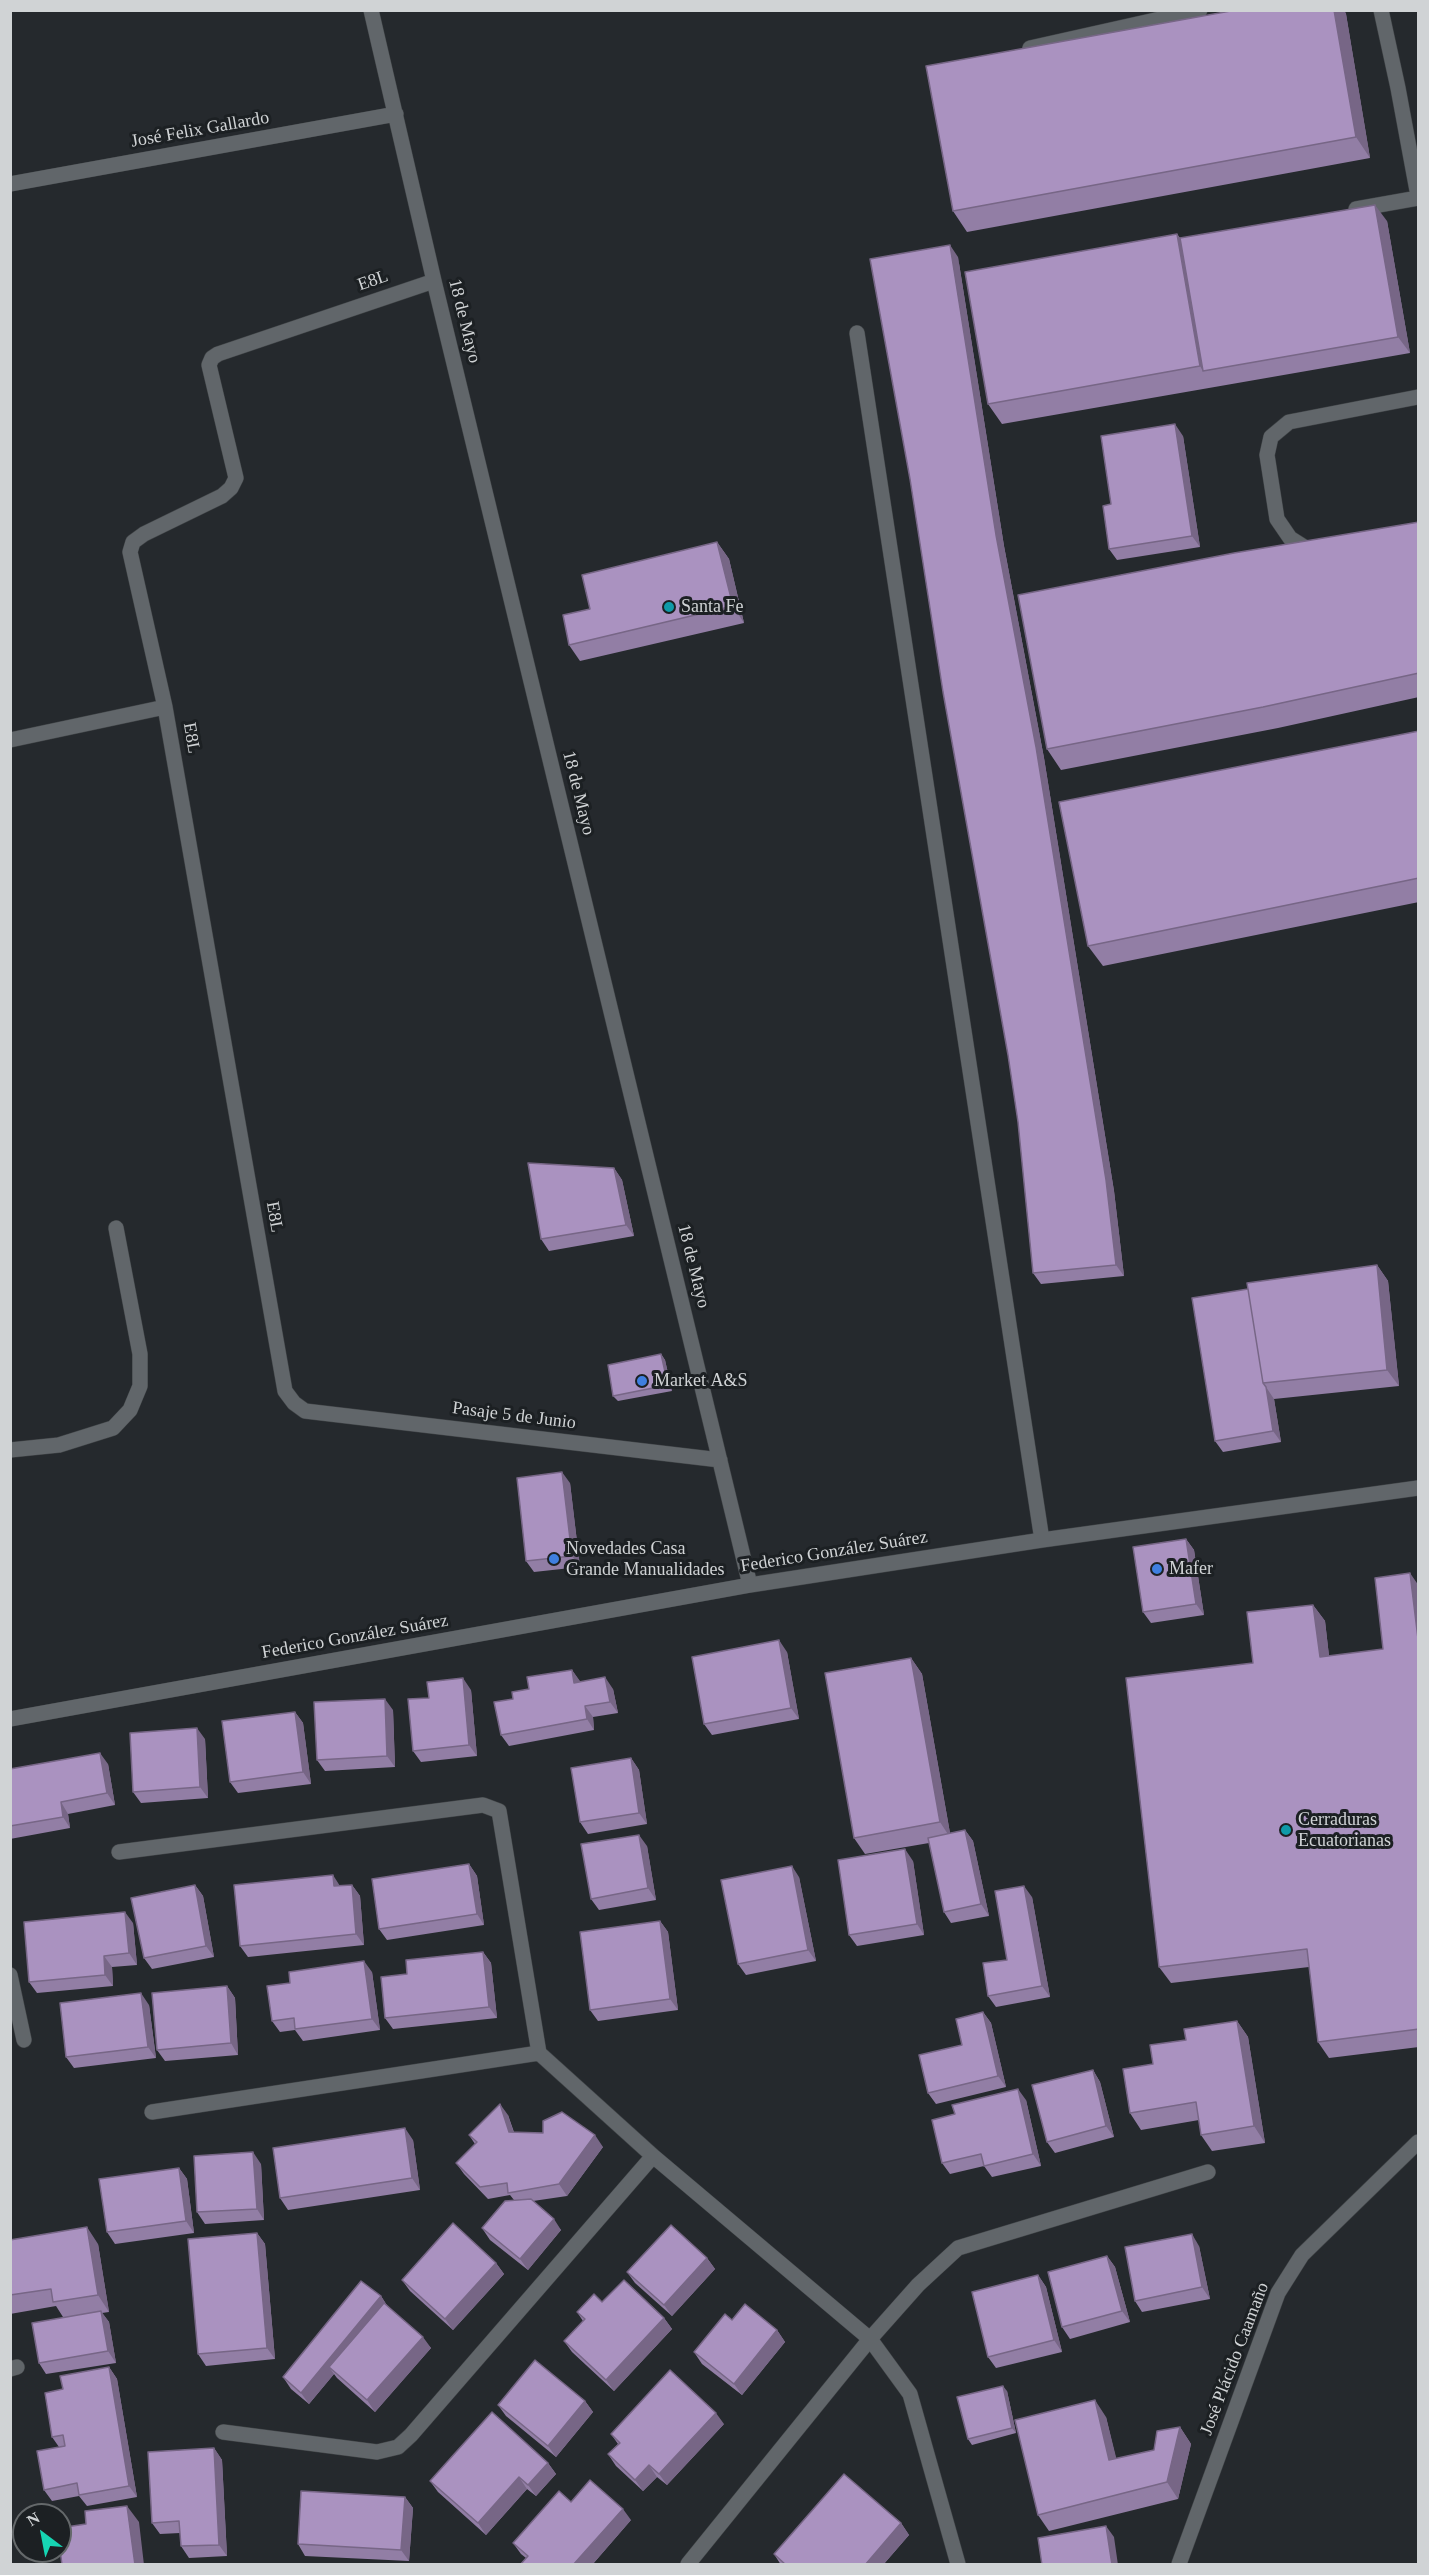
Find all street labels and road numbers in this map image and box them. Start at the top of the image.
street label: José Felix Gallardo [129,107,271,153]
street label: E8L [355,266,391,296]
street label: 18 de Mayo [443,277,485,365]
street label: E8L [178,721,204,755]
street label: 18 de Mayo [557,749,599,837]
street label: E8L [261,1200,287,1234]
street label: 18 de Mayo [672,1222,714,1310]
street label: Pasaje 5 de Junio [451,1398,577,1434]
street label: Federico González Suárez [739,1527,929,1577]
street label: Federico González Suárez [260,1610,450,1664]
street label: José Plácido Caamaño [1196,2280,1274,2438]

